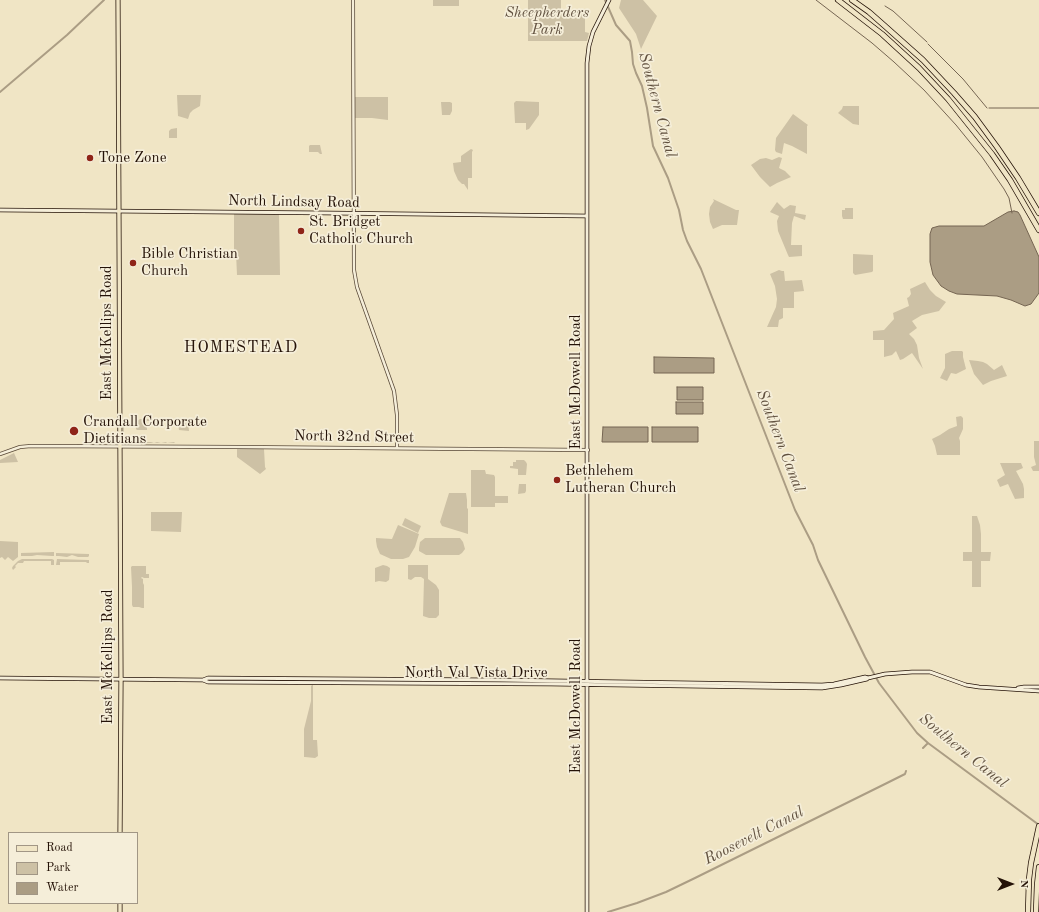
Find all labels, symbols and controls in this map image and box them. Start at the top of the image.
park label: Sheepherders Park [505,4,589,39]
water label: Southern Canal [634,50,680,160]
place label: Tone Zone [98,149,167,167]
marker: Tone Zone [85,153,95,163]
street label: North Lindsay Road [228,192,360,212]
place label: St. Bridget Catholic Church [309,213,413,248]
marker: St. Bridget Catholic Church [296,226,306,236]
place label: Bible Christian Church [141,245,238,280]
marker: Bible Christian Church [128,258,138,268]
street label: East McKellips Road [98,265,116,401]
street label: East McDowell Road [567,314,585,450]
district label: HOMESTEAD [184,338,298,358]
water label: Southern Canal [752,387,808,495]
place label: Crandall Corporate Dietitians [83,413,207,448]
marker: Crandall Corporate Dietitians [68,425,80,437]
street label: North 32nd Street [294,427,414,447]
place label: Bethlehem Lutheran Church [565,462,676,497]
marker: Bethlehem Lutheran Church [552,475,562,485]
street label: East McKellips Road [99,589,117,725]
street label: East McDowell Road [567,638,585,774]
street label: North Val Vista Drive [404,664,548,682]
water label: Southern Canal [915,709,1011,793]
water label: Roosevelt Canal [701,803,807,869]
legend [8,832,138,904]
text: Road [46,842,73,854]
text: Park [46,862,71,874]
north arrow [991,864,1031,904]
text: N [1018,880,1029,888]
text: Water [46,882,78,894]

